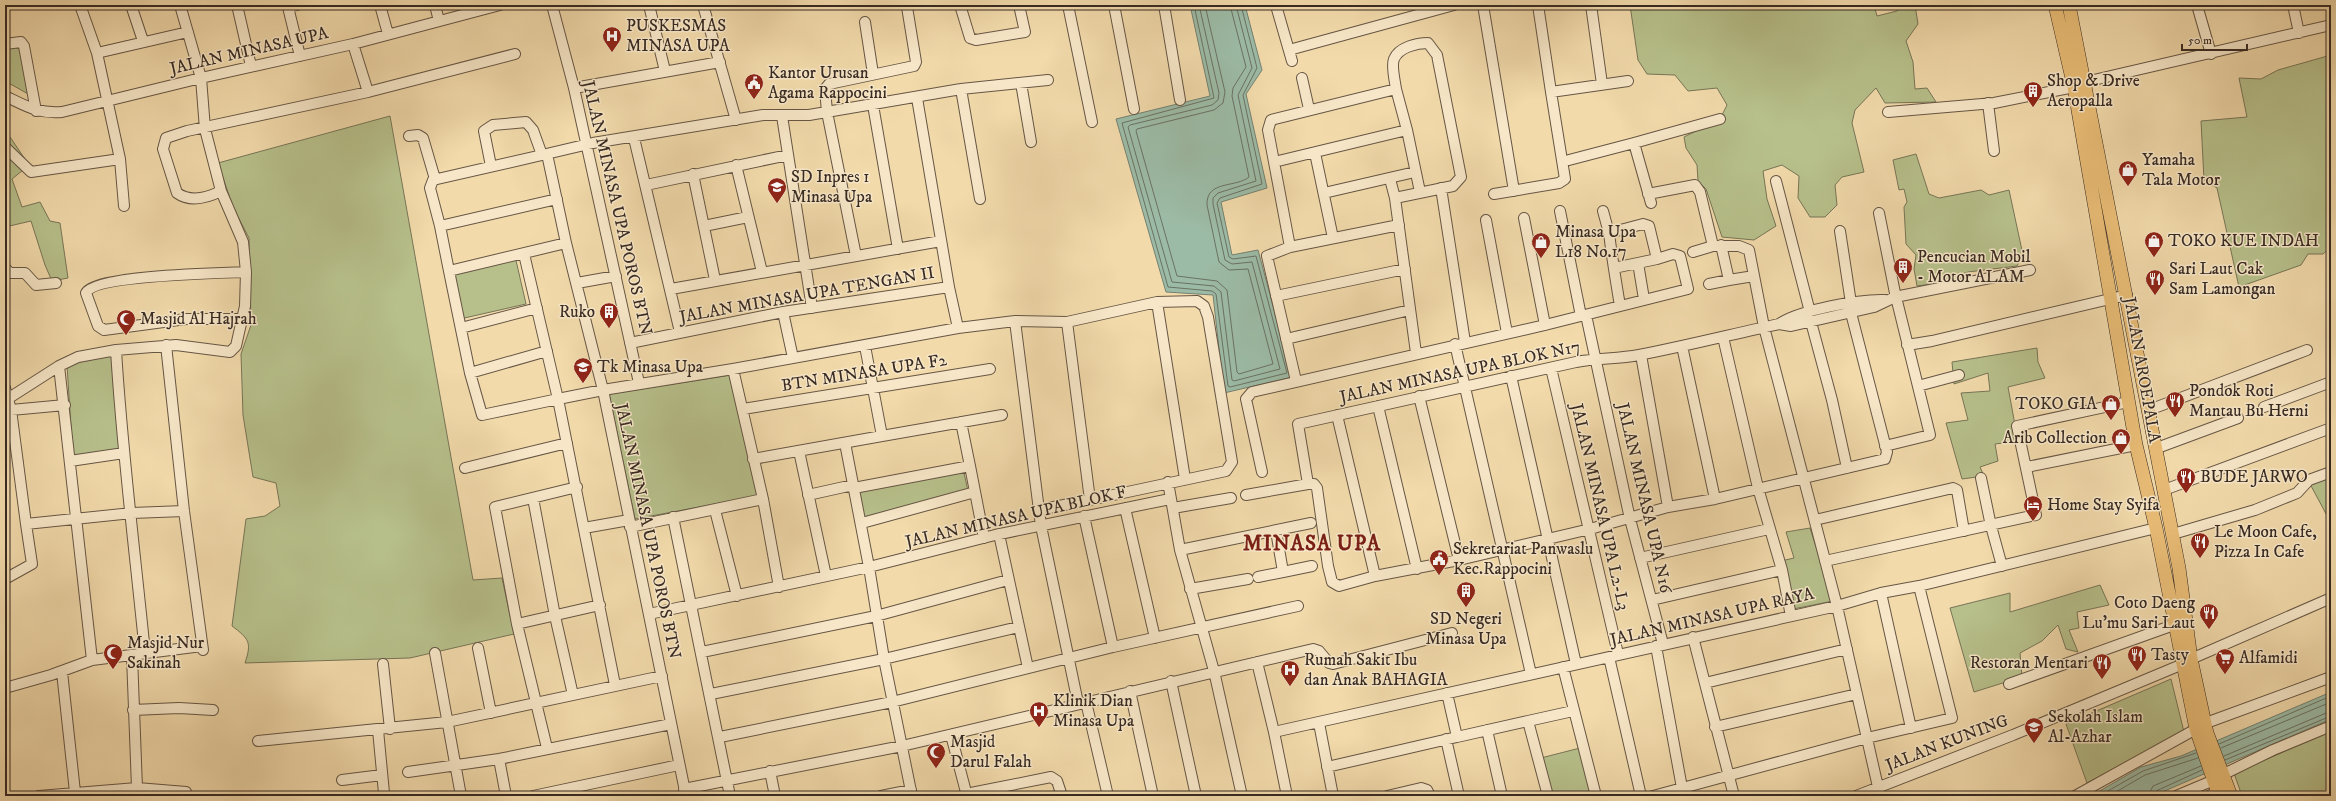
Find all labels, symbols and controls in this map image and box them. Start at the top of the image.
place label: PUSKESMAS MINASA UPA [626,15,730,57]
street label: JALAN MINASA UPA [166,22,331,80]
hospital icon: PUSKESMAS MINASA UPA [601,25,623,53]
scale bar [2182,26,2247,52]
text: 50 m [2188,33,2212,48]
place label: Kantor Urusan Agama Rappocini [768,62,887,104]
place label: Shop & Drive Aeropalla [2047,70,2140,112]
public building icon: Kantor Urusan Agama Rappocini [743,72,765,100]
street label: JALAN MINASA UPA POROS BTN [576,77,657,338]
building icon: Shop & Drive Aeropalla [2022,80,2044,108]
place label: Yamaha Tala Motor [2142,149,2221,191]
shop icon: Yamaha Tala Motor [2117,159,2139,187]
place label: SD Inpres 1 Minasa Upa [791,166,873,208]
school or university icon: SD Inpres 1 Minasa Upa [766,176,788,204]
place label: Minasa Upa L18 No.17 [1555,221,1637,263]
shop icon: TOKO KUE INDAH [2143,230,2165,258]
place label: TOKO KUE INDAH [2168,230,2319,252]
shop icon: Minasa Upa L18 No.17 [1530,231,1552,259]
place label: Pencucian Mobil - Motor ALAM [1917,246,2031,288]
building icon: Pencucian Mobil - Motor ALAM [1892,256,1914,284]
place label: Sari Laut Cak Sam Lamongan [2169,258,2275,300]
street label: JALAN MINASA UPA TENGAN II [676,262,936,329]
restaurant icon: Sari Laut Cak Sam Lamongan [2144,268,2166,296]
street label: JALAN AROEPALA [2118,293,2166,445]
place label: Ruko [559,301,595,323]
building icon: Ruko [598,301,620,329]
mosque icon: Masjid Al Hajrah [115,308,137,336]
place label: Masjid Al Hajrah [140,308,257,330]
street label: JALAN MINASA UPA BLOK N17 [1336,336,1582,409]
street label: BTN MINASA UPA F2 [780,349,949,397]
school or university icon: Tk Minasa Upa [572,356,594,384]
place label: Tk Minasa Upa [597,356,704,378]
place label: Pondok Roti Mantau Bu Herni [2189,380,2308,422]
restaurant icon: Pondok Roti Mantau Bu Herni [2164,390,2186,418]
place label: TOKO GIA [2015,393,2097,415]
shop icon: TOKO GIA [2100,393,2122,421]
street label: JALAN MINASA UPA POROS BTN [610,399,686,661]
street label: JALAN MINASA UPA L2-L3 [1565,399,1635,613]
street label: JALAN MINASA UPA N16 [1611,399,1677,596]
place label: Arib Collection [2003,427,2107,449]
shop icon: Arib Collection [2110,427,2132,455]
restaurant icon: BUDE JARWO [2175,466,2197,494]
place label: BUDE JARWO [2200,466,2308,488]
street label: JALAN MINASA UPA BLOK F [901,481,1129,554]
hotel icon: Home Stay Syifa [2022,494,2044,522]
place label: Home Stay Syifa [2047,494,2160,516]
place label: Le Moon Cafe, Pizza In Cafe [2214,521,2317,563]
district label: MINASA UPA [1243,531,1381,557]
restaurant icon: Le Moon Cafe, Pizza In Cafe [2189,531,2211,559]
place label: Sekretariat Panwaslu Kec.Rappocini [1453,538,1593,580]
public building icon: Sekretariat Panwaslu Kec.Rappocini [1428,548,1450,576]
building icon: SD Negeri Minasa Upa [1455,580,1477,608]
street label: JALAN MINASA UPA RAYA [1606,583,1816,652]
place label: Coto Daeng Lu'mu Sari Laut [2082,592,2196,634]
restaurant icon: Coto Daeng Lu'mu Sari Laut [2198,602,2220,630]
place label: SD Negeri Minasa Upa [1425,608,1507,650]
place label: Masjid Nur Sakinah [127,632,205,674]
mosque icon: Masjid Nur Sakinah [102,642,124,670]
restaurant icon: Tasty [2126,644,2148,672]
place label: Tasty [2151,644,2190,666]
supermarket icon: Alfamidi [2214,647,2236,675]
place label: Alfamidi [2239,647,2298,669]
place label: Rumah Sakit Ibu dan Anak BAHAGIA [1304,649,1448,691]
place label: Restoran Mentari [1970,652,2088,674]
restaurant icon: Restoran Mentari [2091,652,2113,680]
hospital icon: Rumah Sakit Ibu dan Anak BAHAGIA [1279,659,1301,687]
place label: Klinik Dian Minasa Upa [1053,690,1135,732]
hospital icon: Klinik Dian Minasa Upa [1028,700,1050,728]
place label: Sekolah Islam Al-Azhar [2048,706,2143,748]
street label: JALAN KUNING [1881,709,2012,777]
school or university icon: Sekolah Islam Al-Azhar [2023,716,2045,744]
place label: Masjid Darul Falah [950,731,1032,773]
mosque icon: Masjid Darul Falah [925,741,947,769]

